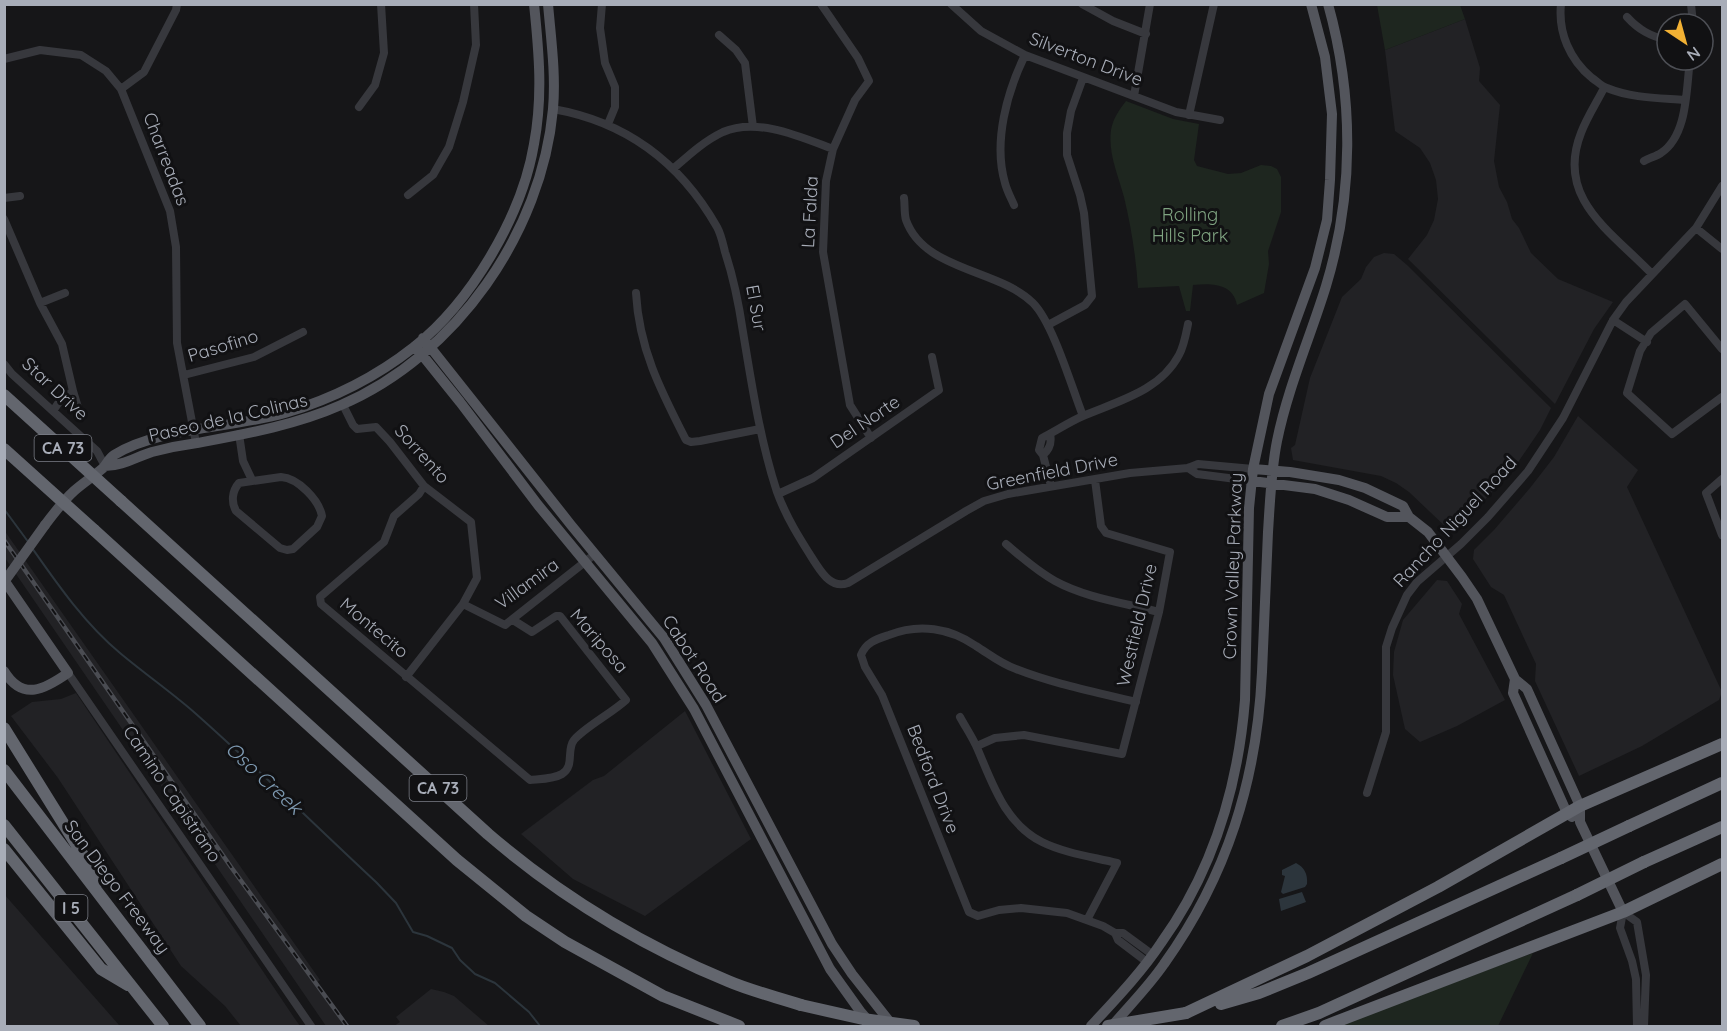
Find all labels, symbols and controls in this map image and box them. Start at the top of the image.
north arrow [1655,12,1715,72]
street label: Silverton Drive [1026,26,1146,91]
text: N [1683,43,1704,66]
street label: Charreadas [138,109,195,209]
street label: La Falda [796,175,823,248]
park label: Rolling Hills Park [1152,203,1228,247]
street label: El Sur [741,283,772,333]
street label: Pasofino [185,324,261,367]
street label: Star Drive [17,352,93,425]
street label: Paseo de la Colinas [146,388,310,447]
street label: Del Norte [825,390,904,453]
street label: Sorrento [390,419,455,488]
road number: CA 73 [34,435,92,461]
street label: Greenfield Drive [984,447,1120,496]
street label: Rancho Niguel Road [1388,451,1521,592]
street label: Crown Valley Parkway [1218,472,1247,660]
street label: Villamira [490,553,563,614]
street label: Westfield Drive [1111,561,1162,689]
street label: Montecito [335,592,413,663]
street label: Mariposa [565,604,634,678]
street label: Cabot Road [658,610,731,707]
street label: Camino Capistrano [118,721,227,866]
street label: Bedford Drive [902,721,965,837]
water label: Oso Creek [221,736,310,821]
road number: CA 73 [410,775,466,801]
street label: San Diego Freeway [60,815,175,958]
road number: I 5 [54,895,88,921]

